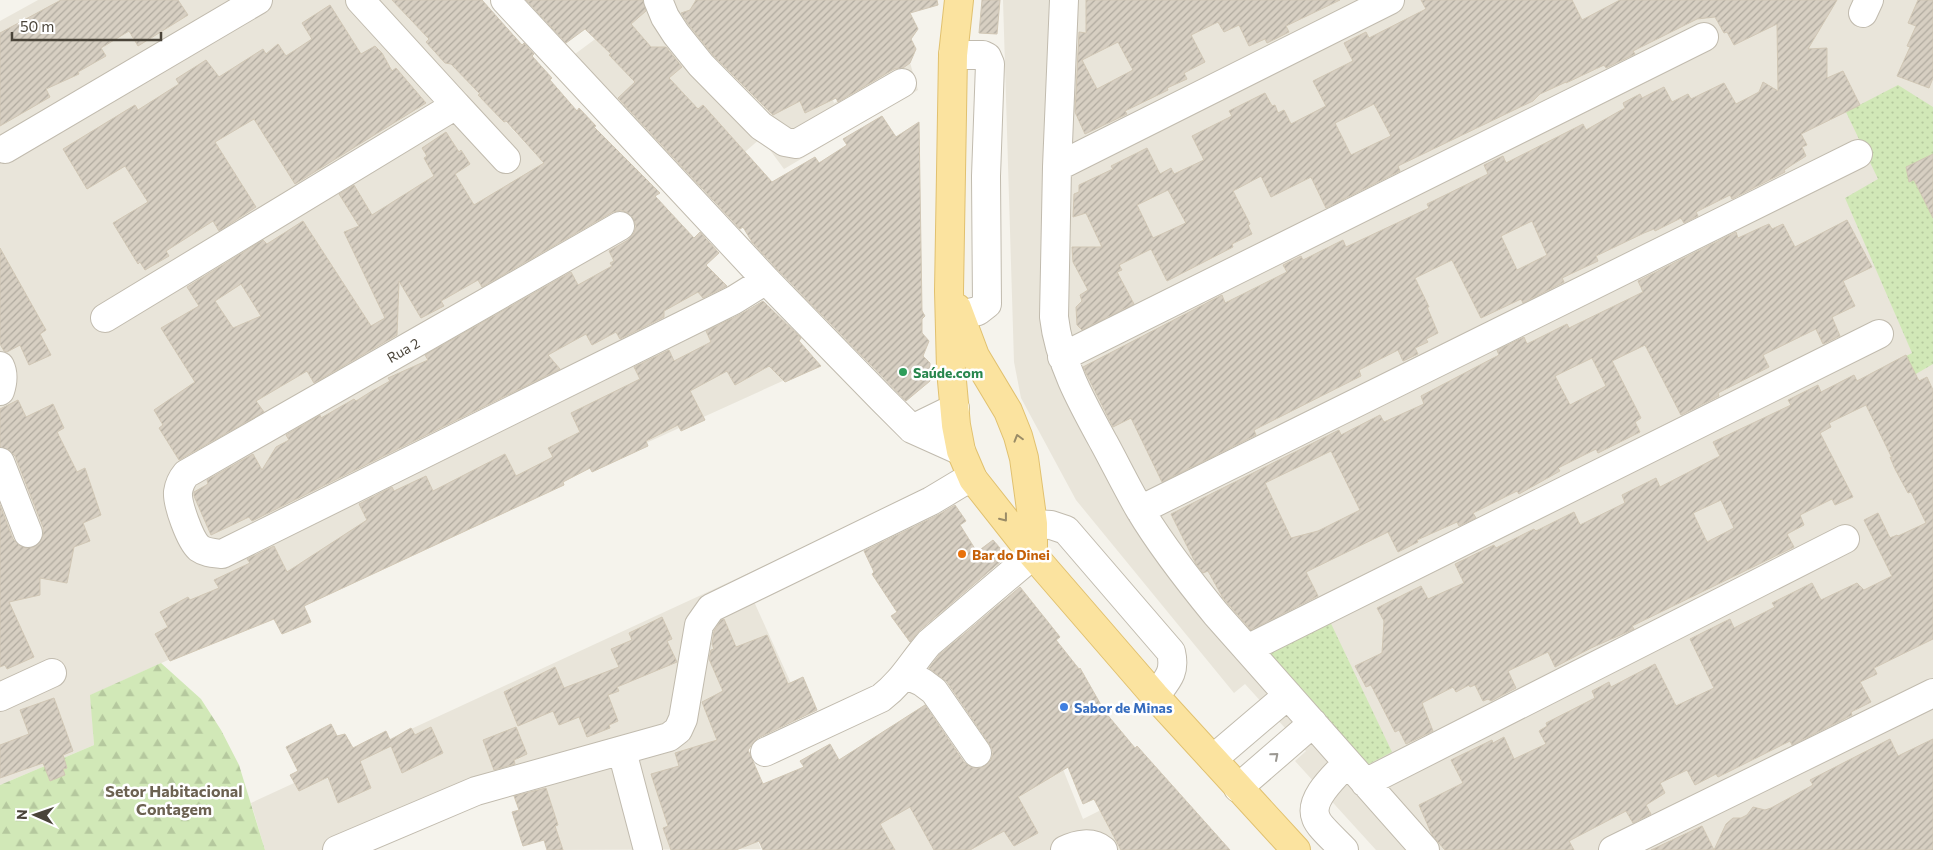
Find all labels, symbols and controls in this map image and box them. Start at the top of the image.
scale bar [12,10,161,42]
text: 50 m [20,17,54,35]
street label: Rua 2 [384,334,423,366]
place label: Saúde.com [913,364,983,381]
marker: Saúde.com [897,366,909,378]
one-way arrow [1014,434,1024,442]
one-way arrow [999,512,1007,521]
place label: Bar do Dinei [972,546,1050,563]
marker: Bar do Dinei [956,548,968,560]
place label: Sabor de Minas [1074,699,1173,716]
marker: Sabor de Minas [1058,701,1070,713]
one-way arrow [1269,753,1278,762]
district label: Setor Habitacional Contagem [105,781,243,818]
north arrow [10,790,60,840]
text: N [13,809,30,820]

